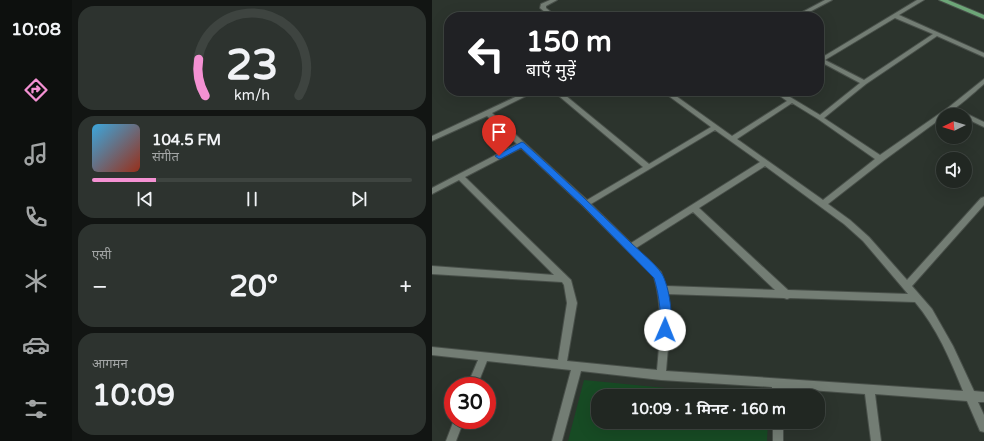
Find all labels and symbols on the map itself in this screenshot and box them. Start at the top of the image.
north arrow [936,108,972,144]
pin [482,115,516,156]
position arrow [644,309,686,351]
speed limit sign: 30 [444,377,496,429]

